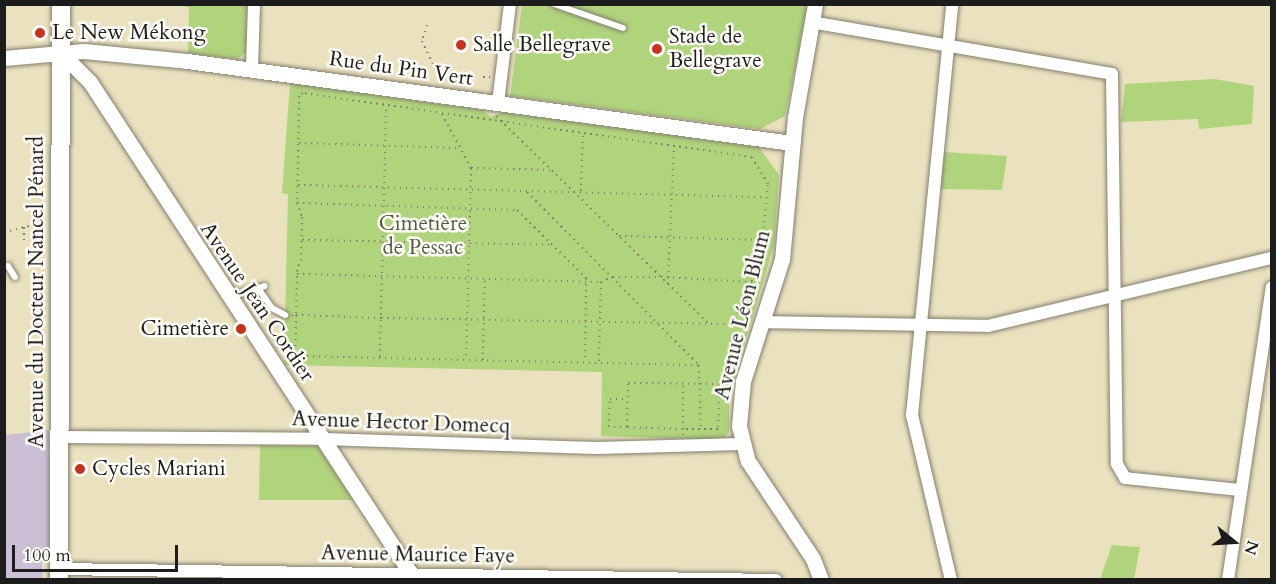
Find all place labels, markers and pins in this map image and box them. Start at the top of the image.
place label: Le New Mékong [52,20,205,46]
place label: Stade de Bellegrave [669,24,762,74]
marker: Le New Mékong [33,26,47,40]
place label: Salle Bellegrave [473,32,611,58]
marker: Salle Bellegrave [454,38,468,52]
marker: Stade de Bellegrave [650,42,664,56]
place label: Cimetière [140,316,229,342]
marker: Cimetière [234,322,248,336]
place label: Cycles Mariani [92,456,226,482]
marker: Cycles Mariani [73,462,87,476]

